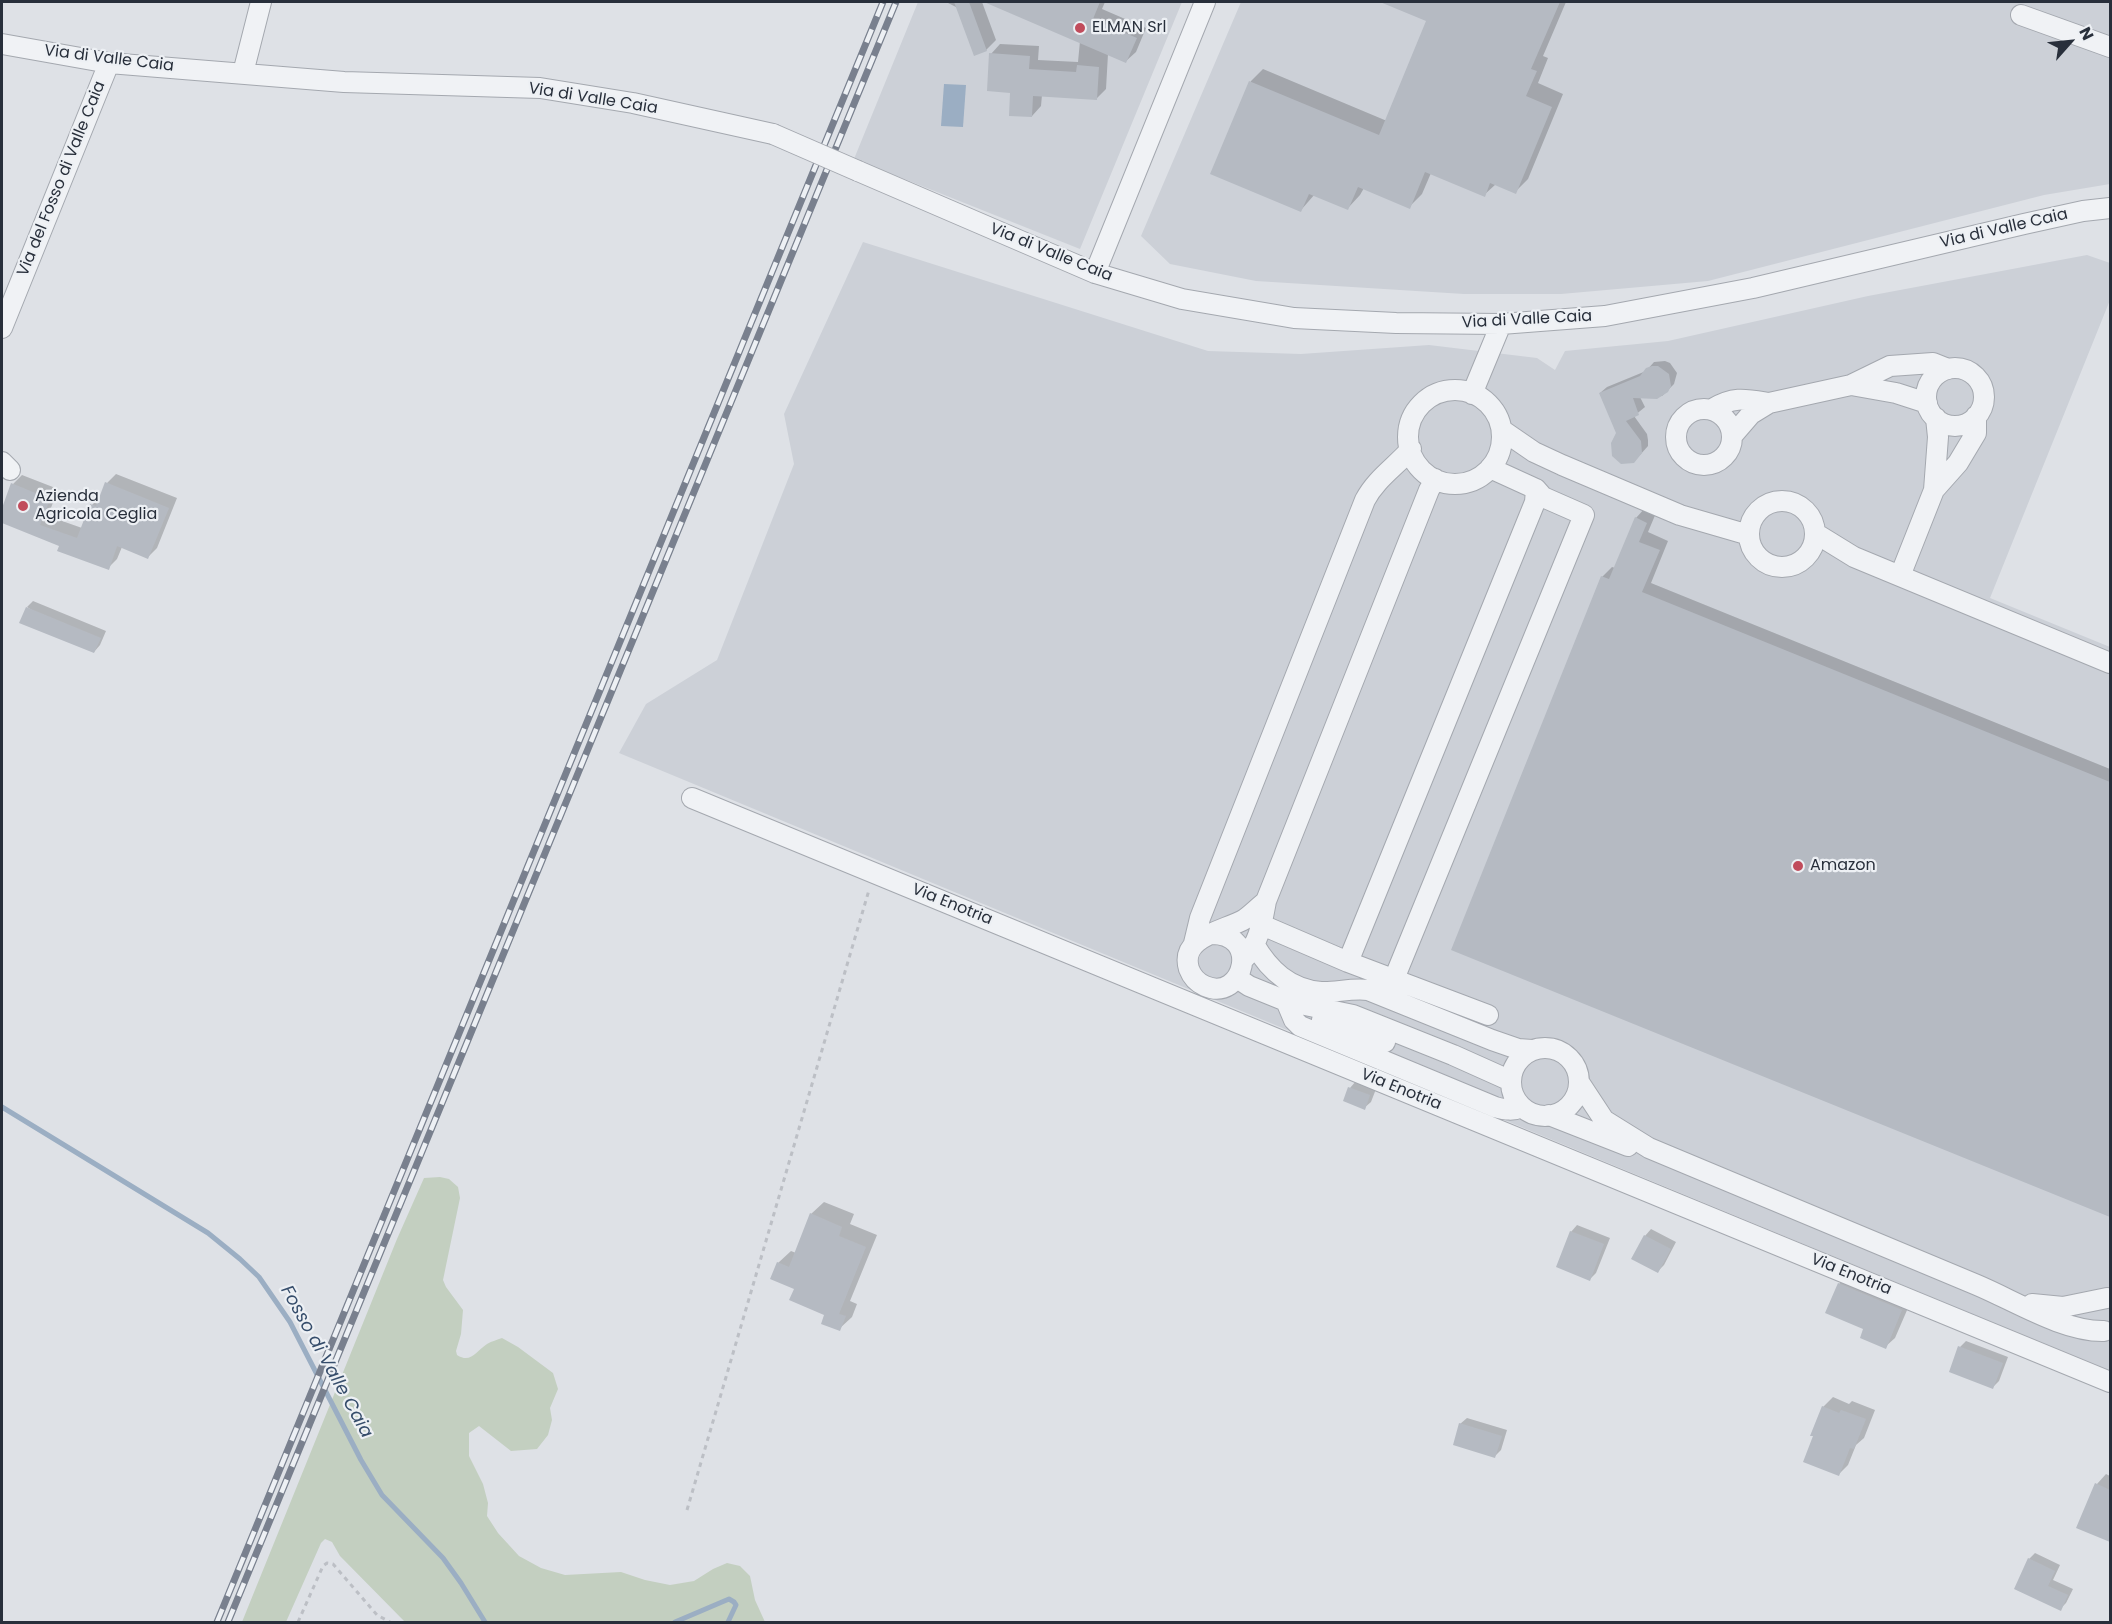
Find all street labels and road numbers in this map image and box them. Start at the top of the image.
street label: Via di Valle Caia [43,42,175,76]
street label: Via del Fosso di Valle Caia [14,79,110,279]
street label: Via di Valle Caia [527,79,659,119]
street label: Via di Valle Caia [1938,205,2070,253]
street label: Via di Valle Caia [987,220,1115,286]
street label: Via di Valle Caia [1461,307,1593,333]
street label: Via Enotria [909,880,995,930]
street label: Via Enotria [1358,1065,1444,1115]
street label: Via Enotria [1808,1250,1894,1300]

